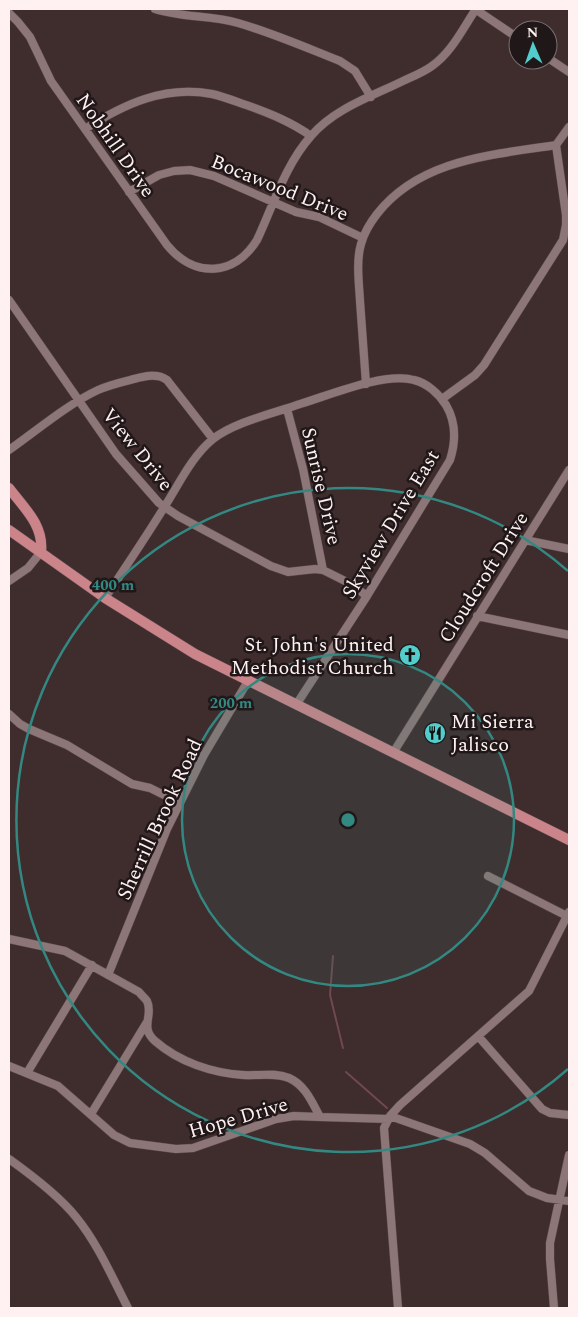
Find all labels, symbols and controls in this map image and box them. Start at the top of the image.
north arrow [508,20,558,70]
text: N [526,22,539,43]
street label: Nobhill Drive [68,87,162,204]
street label: Bocawood Drive [206,147,353,229]
street label: View Drive [94,401,180,498]
street label: Sunrise Drive [293,424,349,548]
street label: Skyview Drive East [334,444,447,605]
street label: Cloudcroft Drive [431,506,536,649]
text: 400 m [92,574,135,597]
place label: St. John's United Methodist Church [231,630,394,683]
church icon: St. John's United Methodist Church [398,643,422,667]
text: 200 m [210,692,253,715]
place label: Mi Sierra Jalisco [451,707,534,760]
restaurant icon: Mi Sierra Jalisco [423,721,447,745]
street label: Sherrill Brook Road [109,734,210,905]
centre of rings [339,811,357,829]
street label: Hope Drive [185,1089,291,1146]

